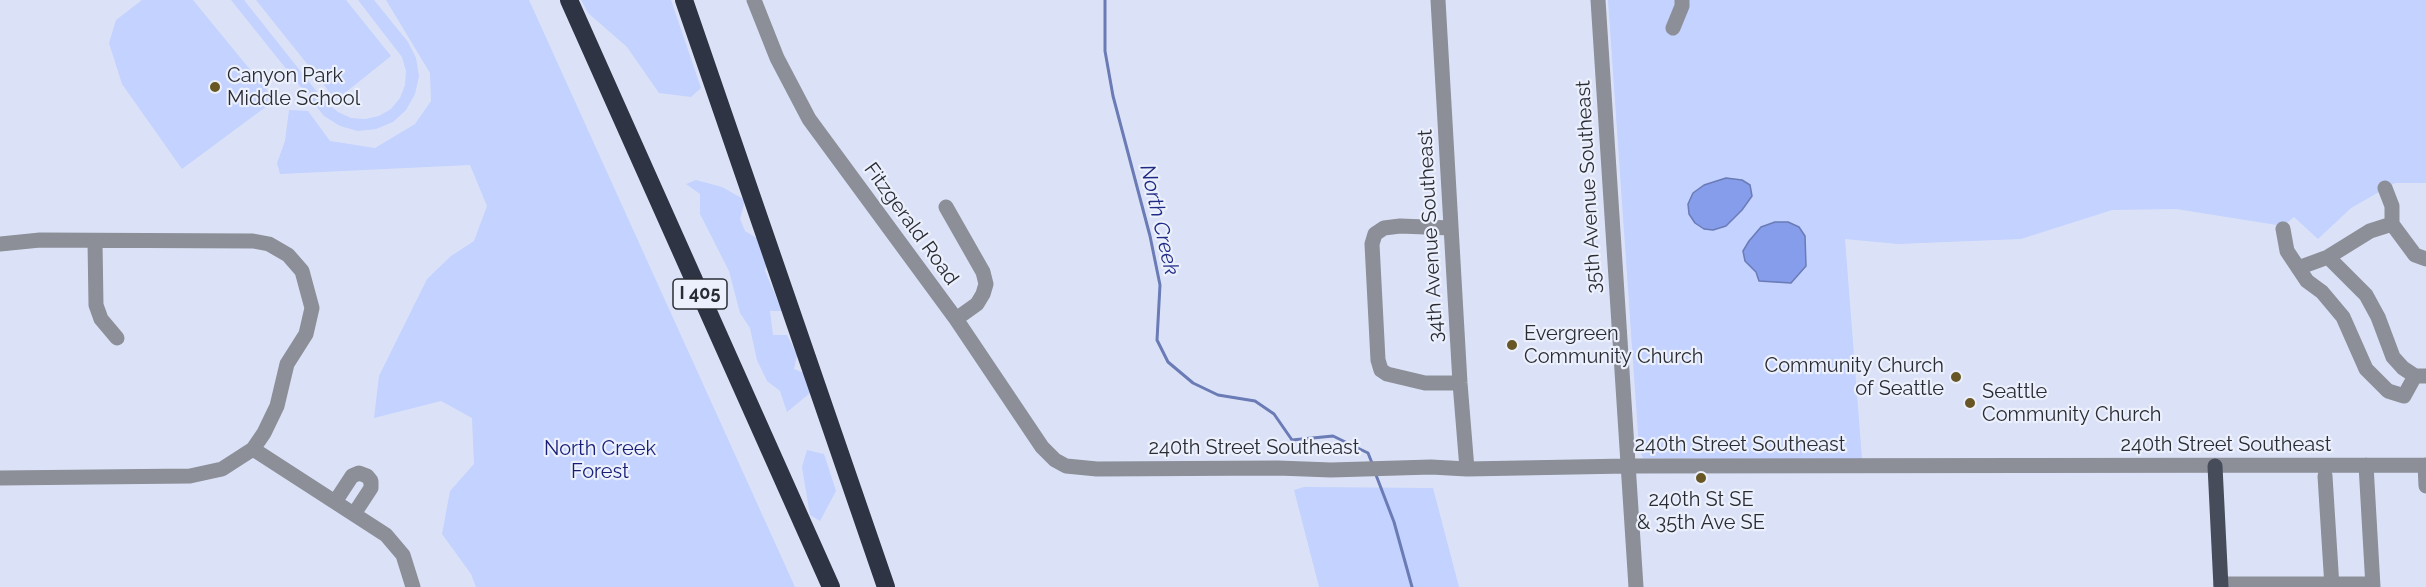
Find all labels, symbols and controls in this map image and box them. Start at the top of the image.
place label: Canyon Park Middle School [227,64,360,111]
marker: Canyon Park Middle School [208,80,222,94]
street label: 35th Avenue Southeast [1571,80,1607,294]
street label: 34th Avenue Southeast [1413,129,1449,343]
street label: Fitzgerald Road [859,158,963,290]
water label: North Creek [1134,162,1184,278]
road number: I 405 [673,279,727,309]
place label: Evergreen Community Church [1524,322,1704,369]
marker: Evergreen Community Church [1505,338,1519,352]
place label: Community Church of Seattle [1764,354,1944,401]
marker: Community Church of Seattle [1949,370,1963,384]
place label: Seattle Community Church [1982,380,2162,427]
marker: Seattle Community Church [1963,396,1977,410]
street label: 240th Street Southeast [1635,433,1845,457]
street label: 240th Street Southeast [2121,433,2331,457]
street label: 240th Street Southeast [1149,436,1359,460]
park label: North Creek Forest [544,437,656,484]
marker: 240th St SE & 35th Ave SE [1694,471,1708,485]
place label: 240th St SE & 35th Ave SE [1637,488,1765,535]

